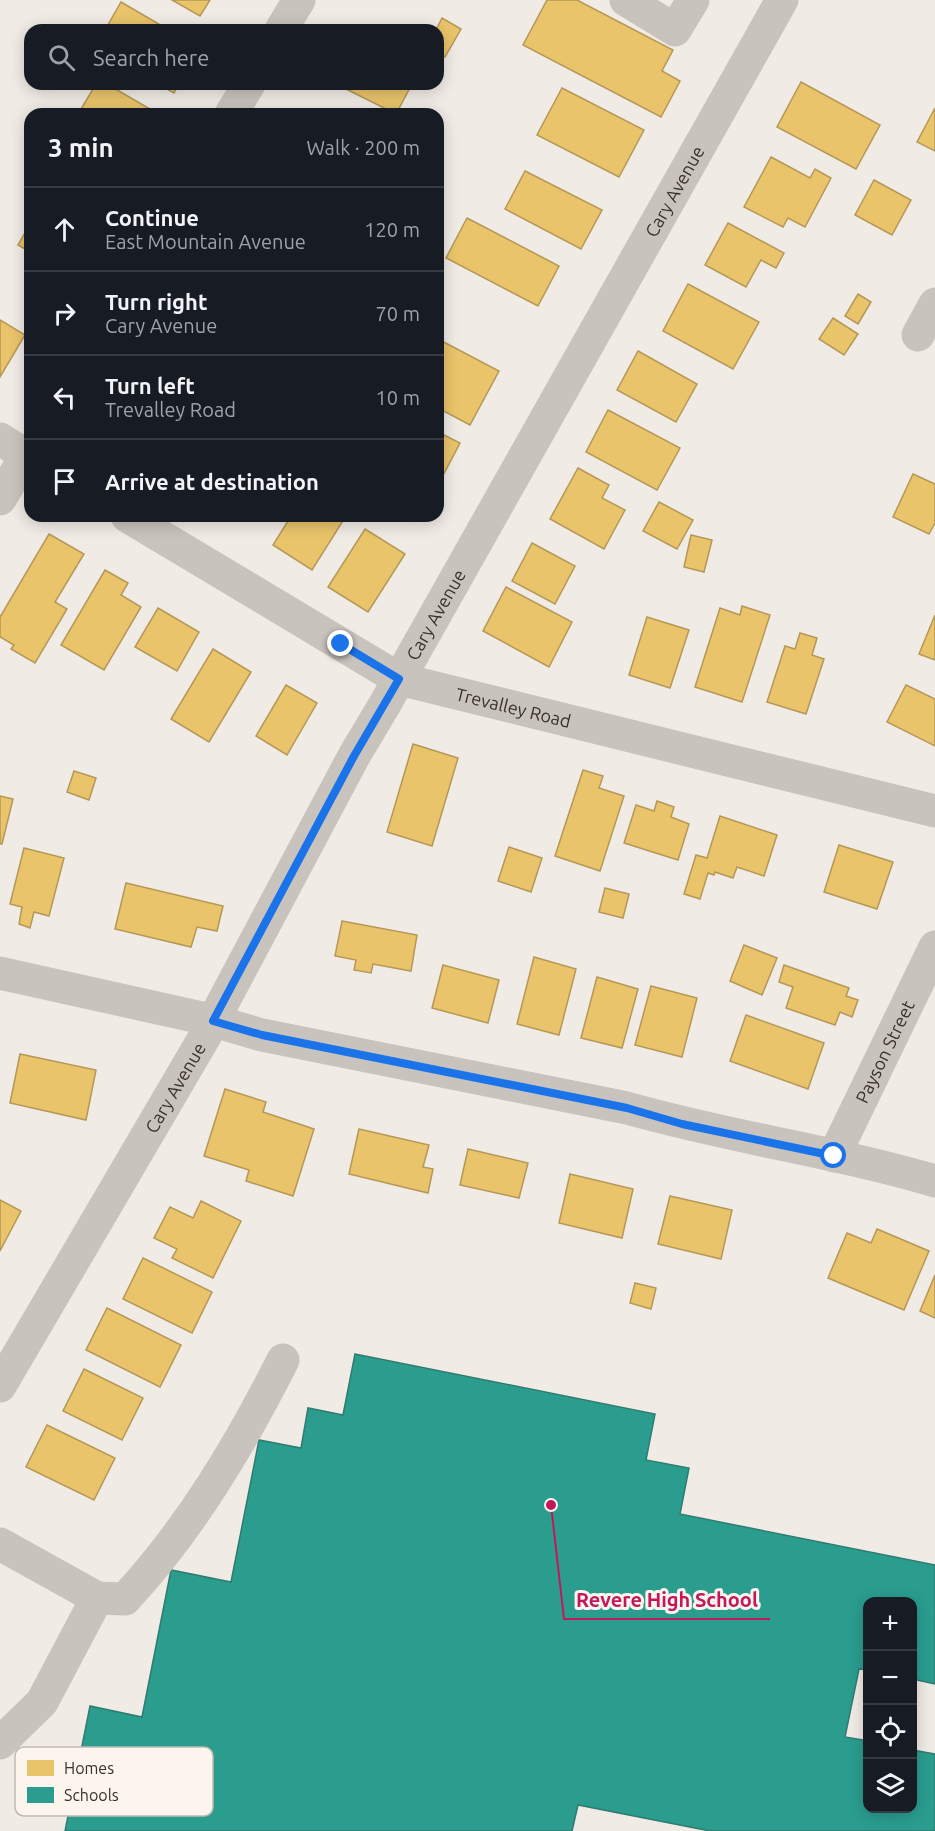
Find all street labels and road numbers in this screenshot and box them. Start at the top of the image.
street label: Cary Avenue [641,142,708,240]
street label: Cary Avenue [402,566,469,663]
street label: Trevalley Road [454,683,573,731]
street label: Payson Street [851,997,918,1106]
street label: Cary Avenue [141,1039,209,1136]

